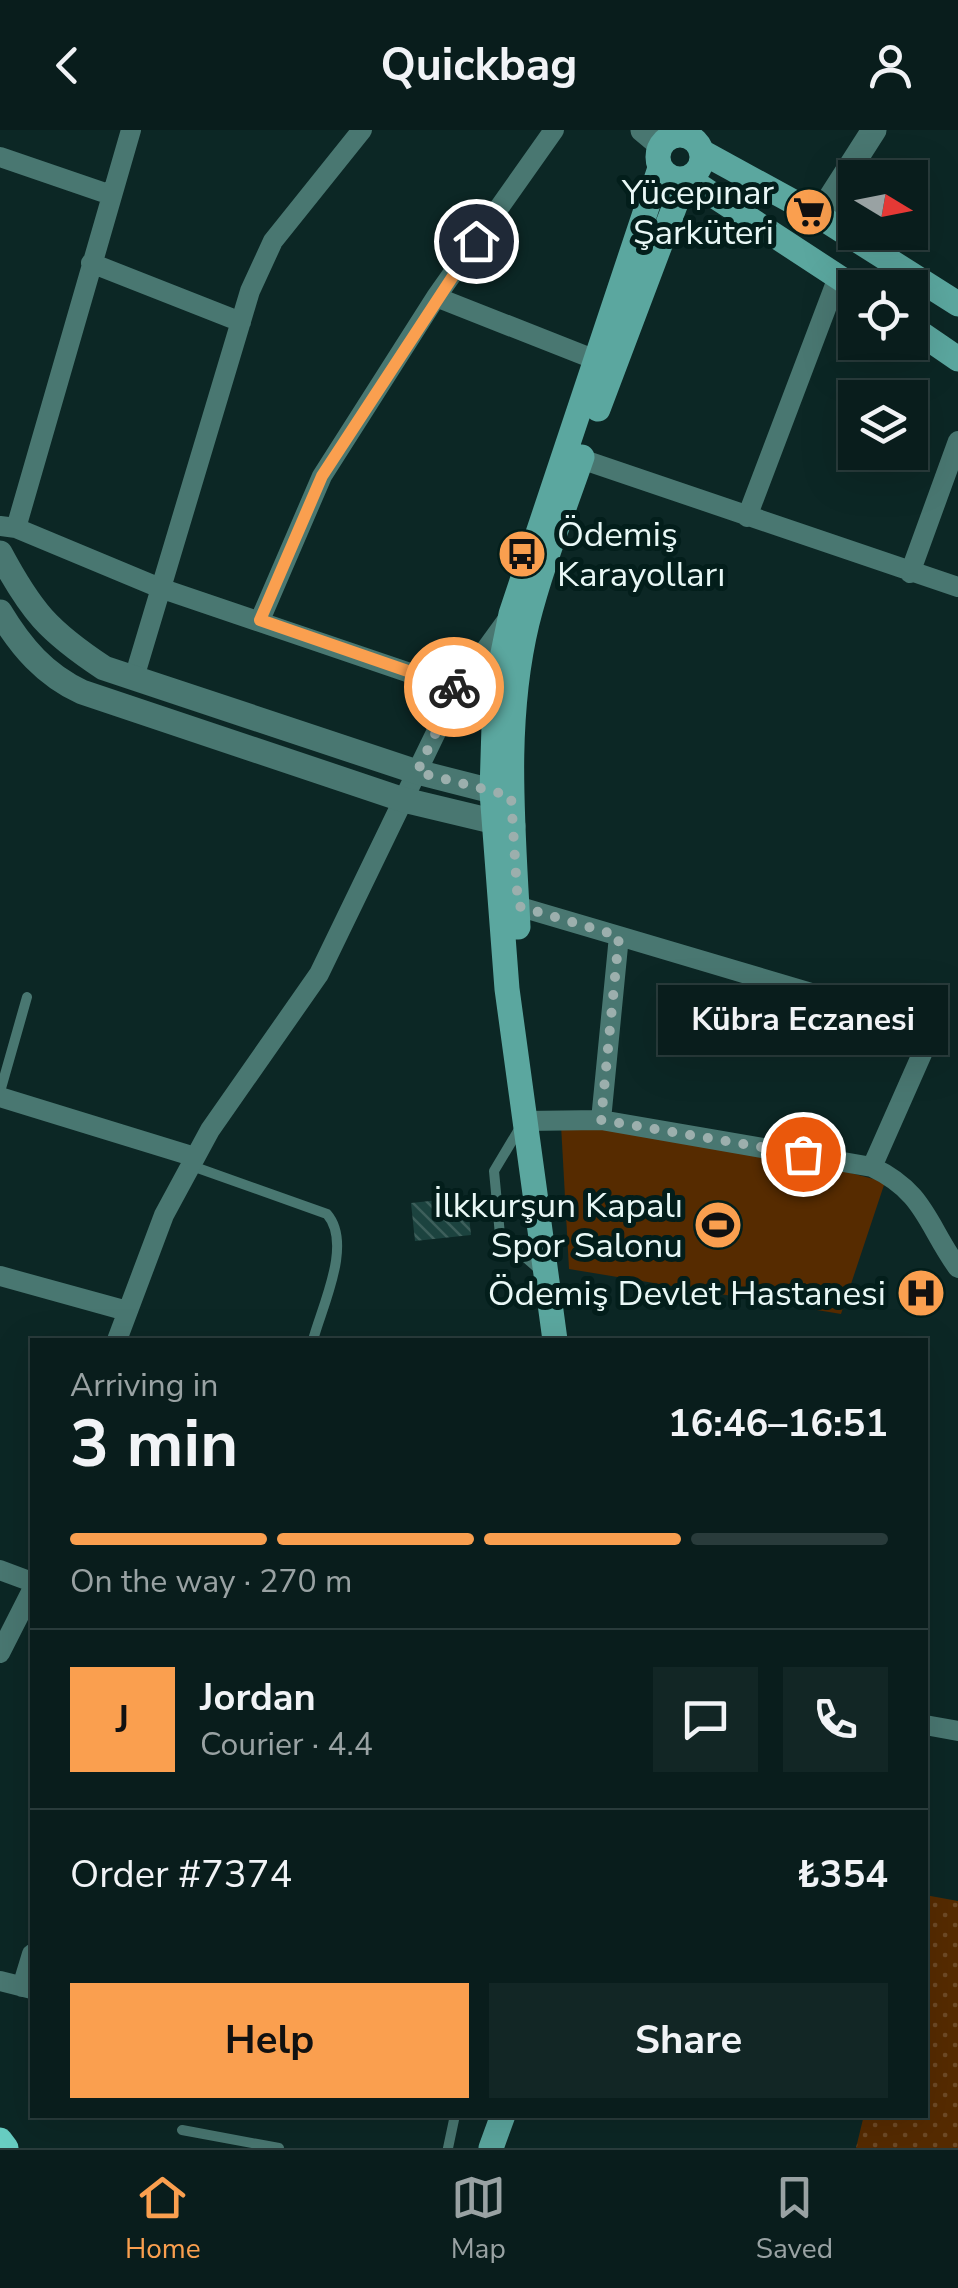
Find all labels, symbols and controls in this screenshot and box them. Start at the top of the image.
text: Quickbag [380,35,578,96]
icon: back [40,38,95,93]
icon: person [863,38,918,93]
north arrow [838,160,928,250]
map controls [838,160,928,470]
place label: Yücepınar Şarküteri [621,169,774,256]
supermarket icon: Yücepınar Şarküteri [783,186,835,238]
pin [434,199,519,284]
icon: home [449,214,504,269]
button: locate [838,270,928,360]
button: layers [838,380,928,470]
place label: Ödemiş Karayolları [557,511,725,598]
bus stop icon: Ödemiş Karayolları [496,528,548,580]
courier [404,637,504,737]
icon: bike [427,660,482,715]
callout: Kübra Eczanesi [658,984,948,1054]
text: Kübra Eczanesi [691,998,915,1041]
pin [761,1112,846,1197]
icon: bag [776,1127,831,1182]
place label: İlkkurşun Kapalı Spor Salonu [433,1182,683,1269]
sports icon: İlkkurşun Kapalı Spor Salonu [692,1199,744,1251]
hospital icon: Ödemiş Devlet Hastanesi [895,1267,947,1319]
place label: Ödemiş Devlet Hastanesi [488,1270,886,1317]
text: Arriving in [70,1364,218,1407]
text: 16:46–16:51 [668,1398,888,1449]
text: 3 min [70,1400,238,1489]
text: On the way · 270 m [70,1560,352,1603]
button: chat [653,1667,758,1772]
button: phone [783,1667,888,1772]
text: Jordan [200,1672,316,1723]
text: J [116,1694,129,1745]
text: Courier · 4.4 [200,1723,373,1766]
text: Order #7374 [70,1849,292,1900]
text: ₺354 [797,1849,888,1900]
button: Help [70,1983,469,2098]
button: Share [489,1983,888,2098]
tab: Home [125,2170,201,2268]
tab: Map [451,2170,506,2268]
tab: Saved [756,2170,833,2268]

